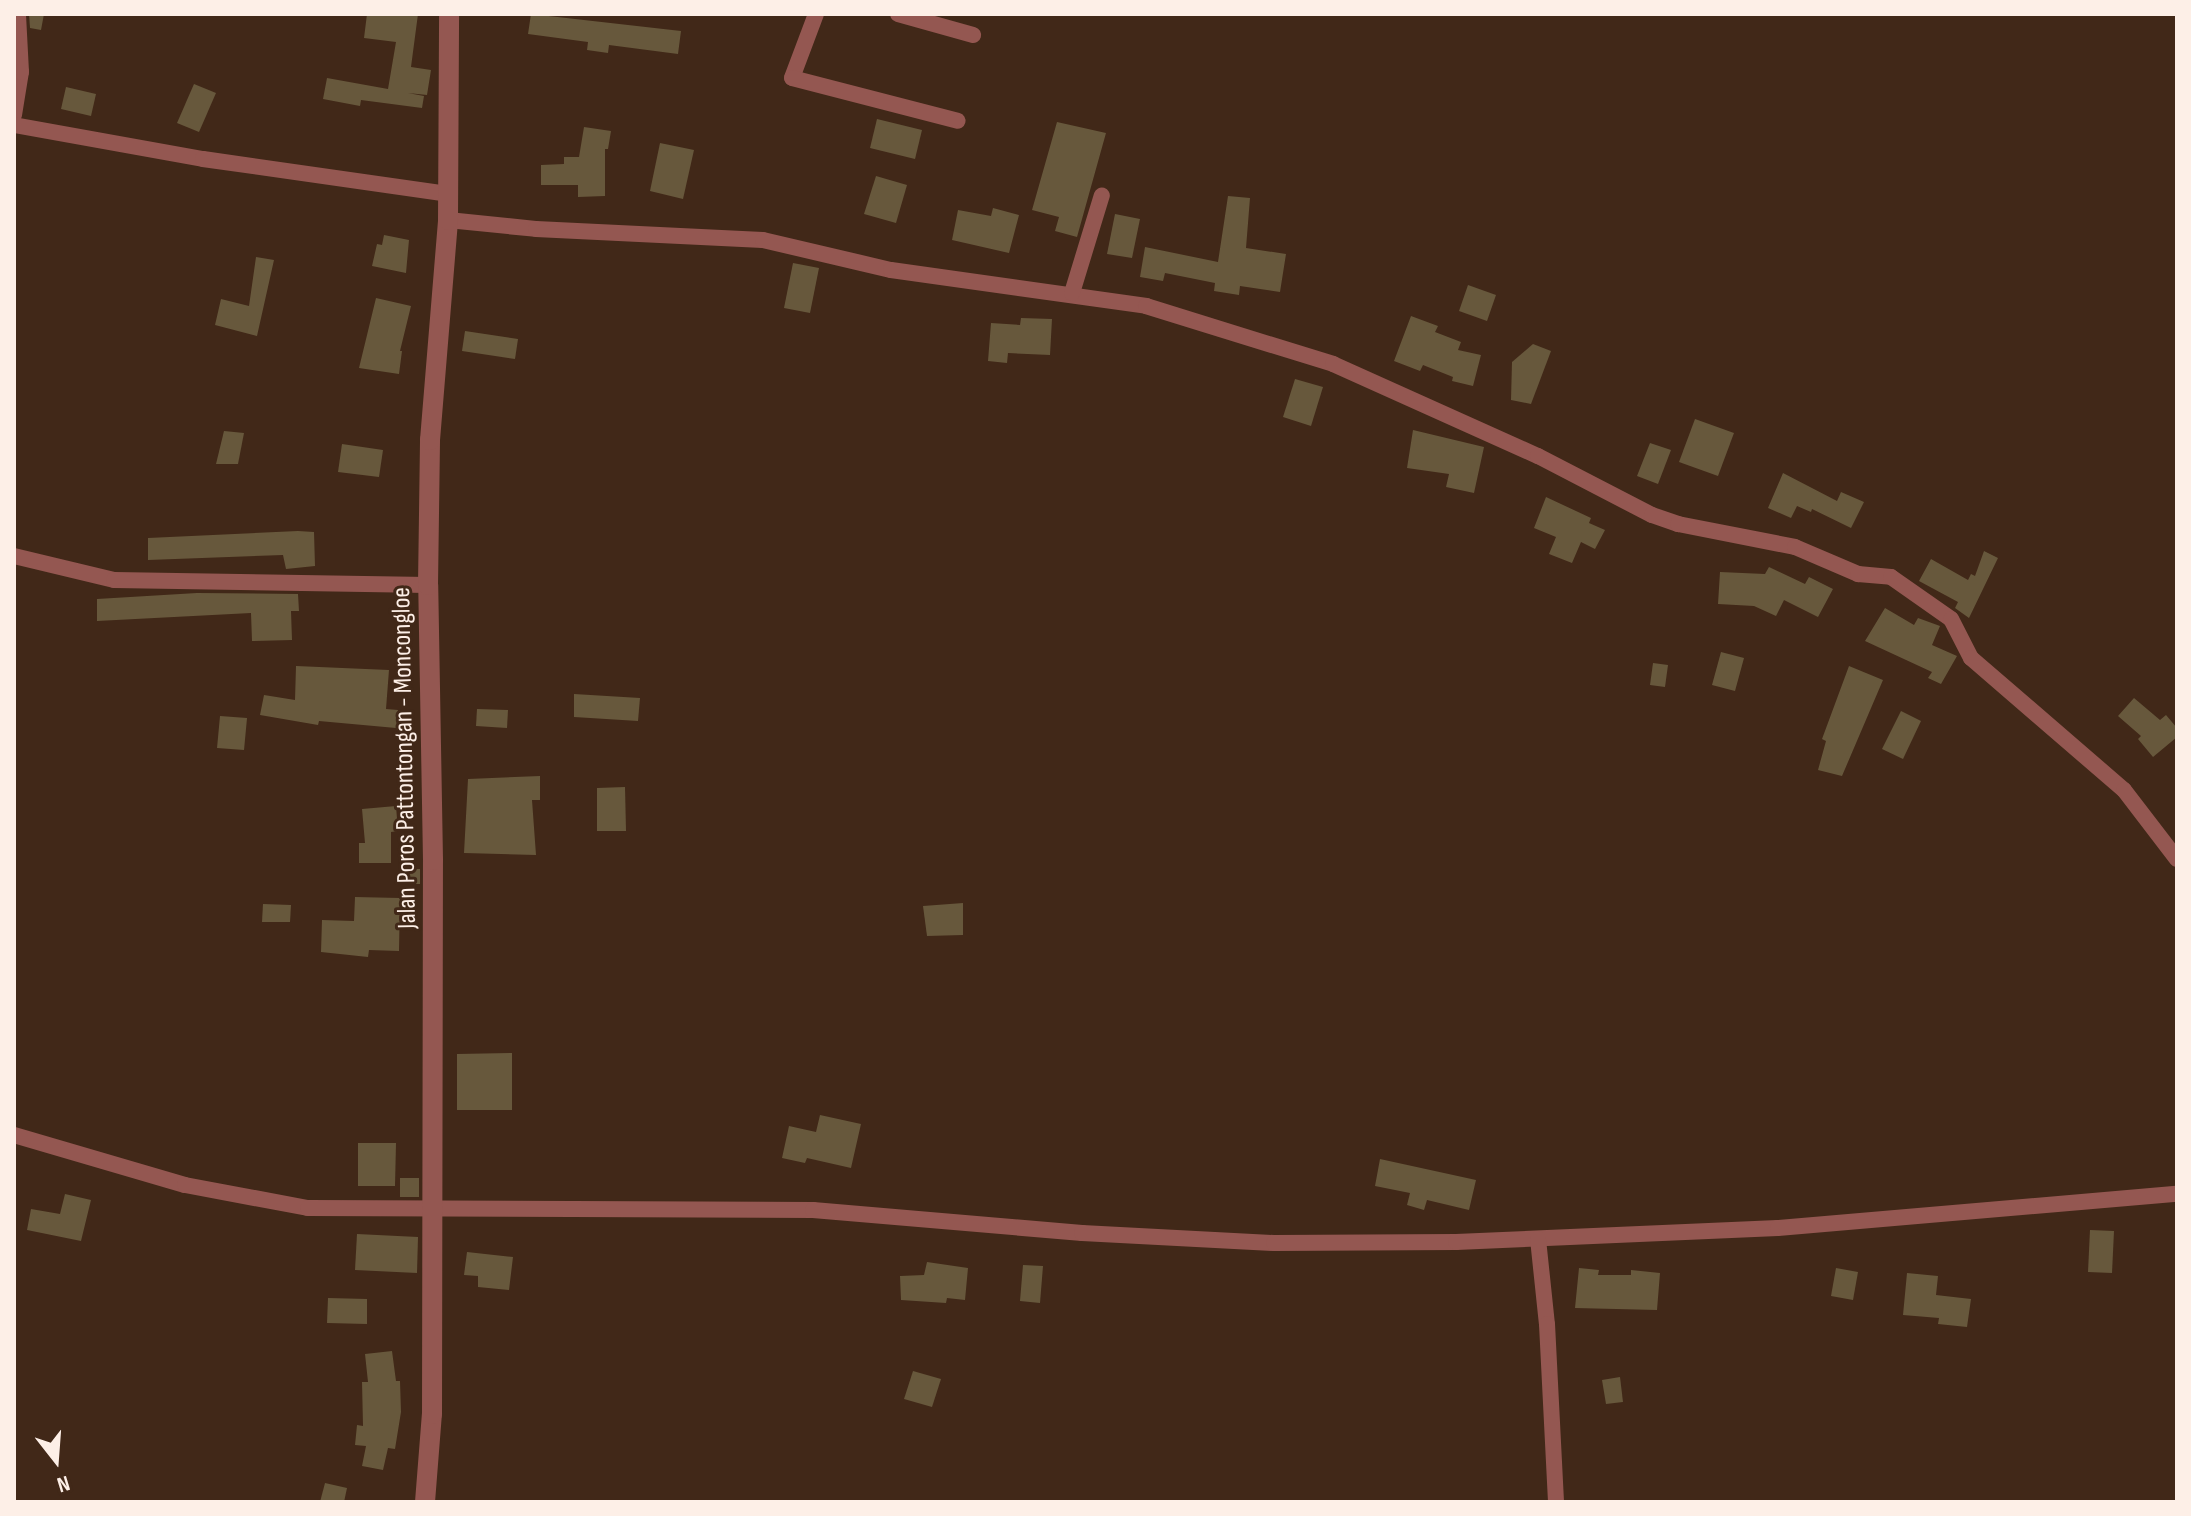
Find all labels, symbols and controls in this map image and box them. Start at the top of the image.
street label: Jalan Poros Pattontongan - Moncongloe [386,587,424,929]
north arrow [16,1420,96,1500]
text: N [54,1469,73,1498]

